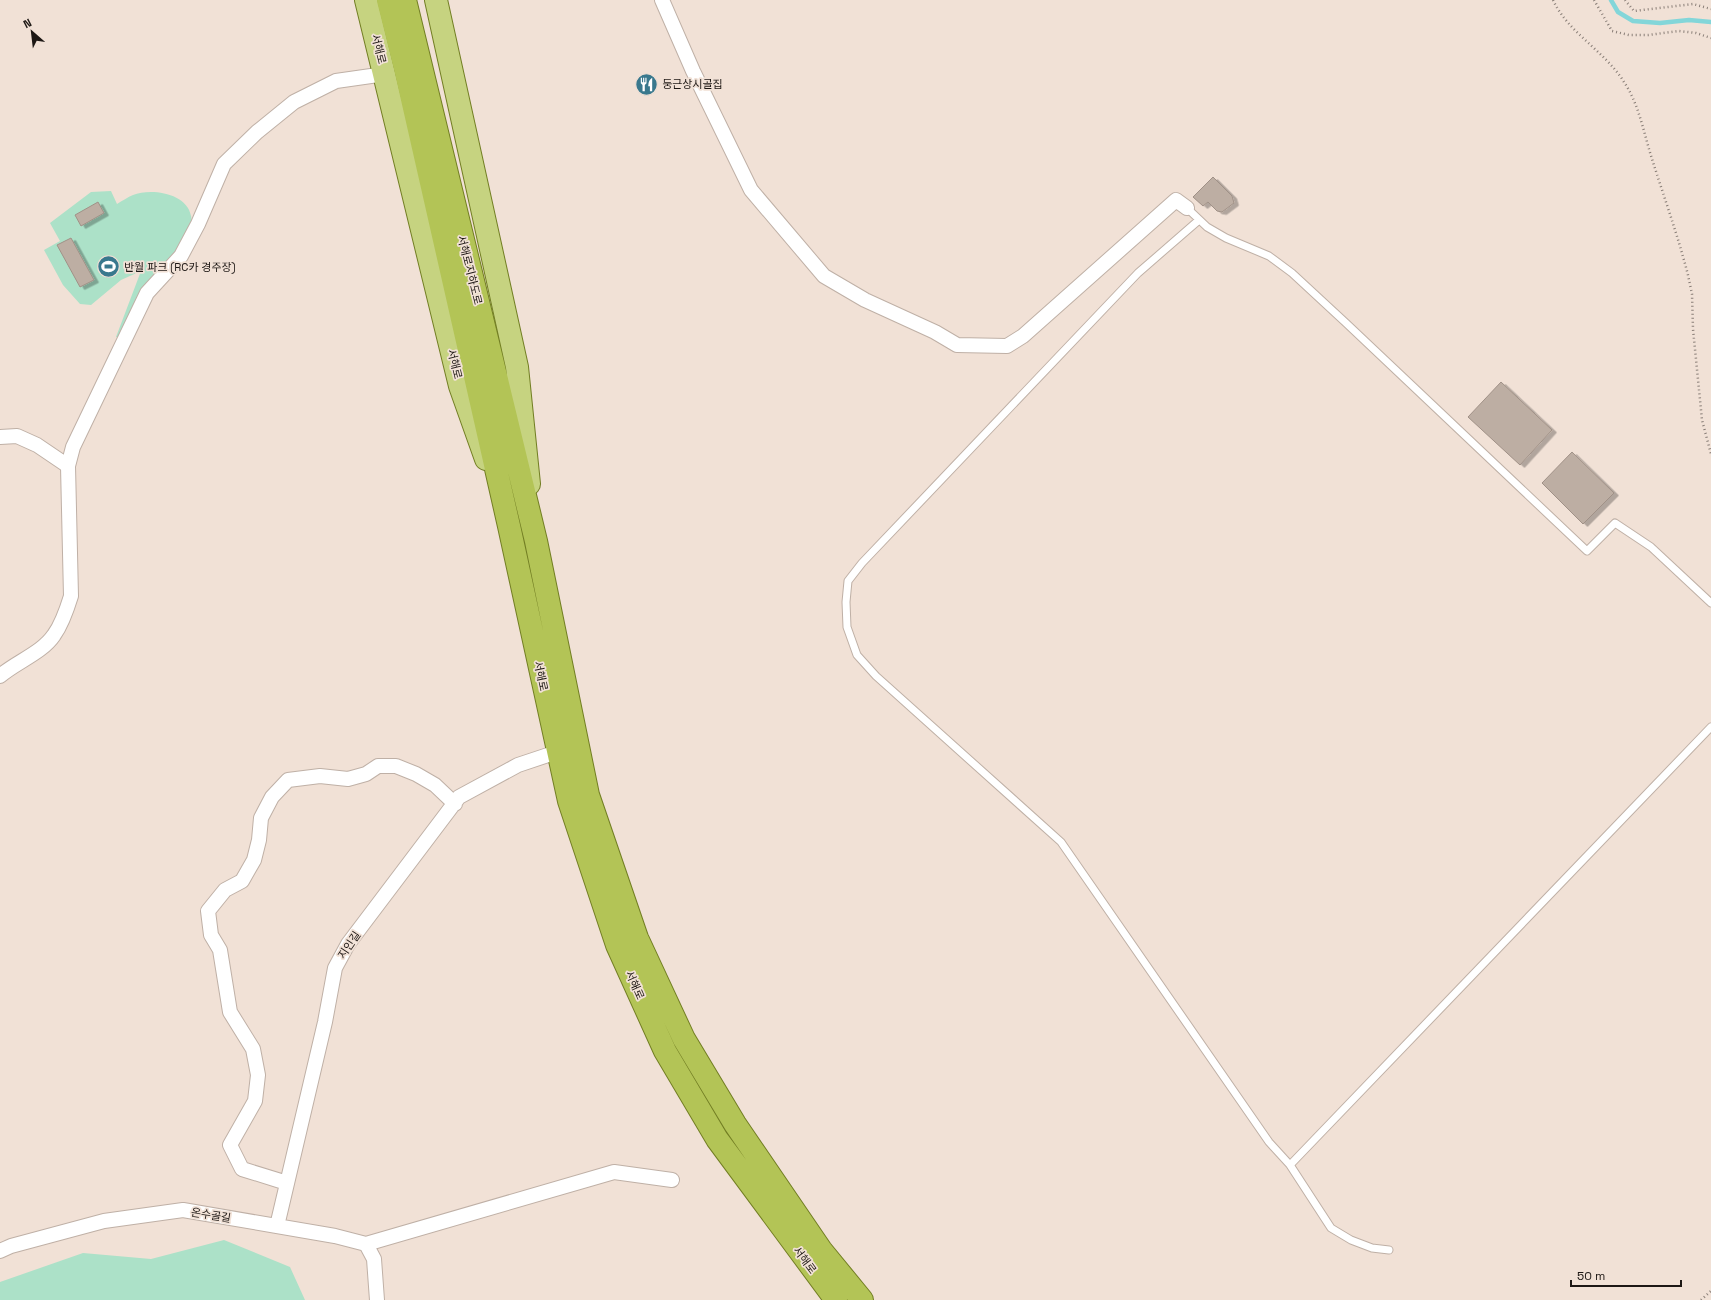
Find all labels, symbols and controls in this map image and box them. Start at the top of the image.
north arrow [12,12,52,52]
text: N [21,15,34,31]
street label: 서해로 [369,33,389,65]
restaurant icon: 둥근상시골집 [633,71,659,97]
place label: 둥근상시골집 [662,77,723,91]
street label: 서해로지하도로 [455,234,485,306]
sports icon: 반월 파크 (RC카 경주장) [96,254,122,280]
place label: 반월 파크 (RC카 경주장) [124,260,236,274]
street label: 서해로 [445,348,465,380]
street label: 서해로 [531,660,551,692]
street label: 지인길 [335,928,363,962]
street label: 서해로 [622,968,648,1002]
street label: 온수골길 [190,1205,232,1225]
street label: 서해로 [790,1244,820,1276]
scale bar [1571,1262,1681,1288]
text: 50 m [1577,1268,1605,1284]

